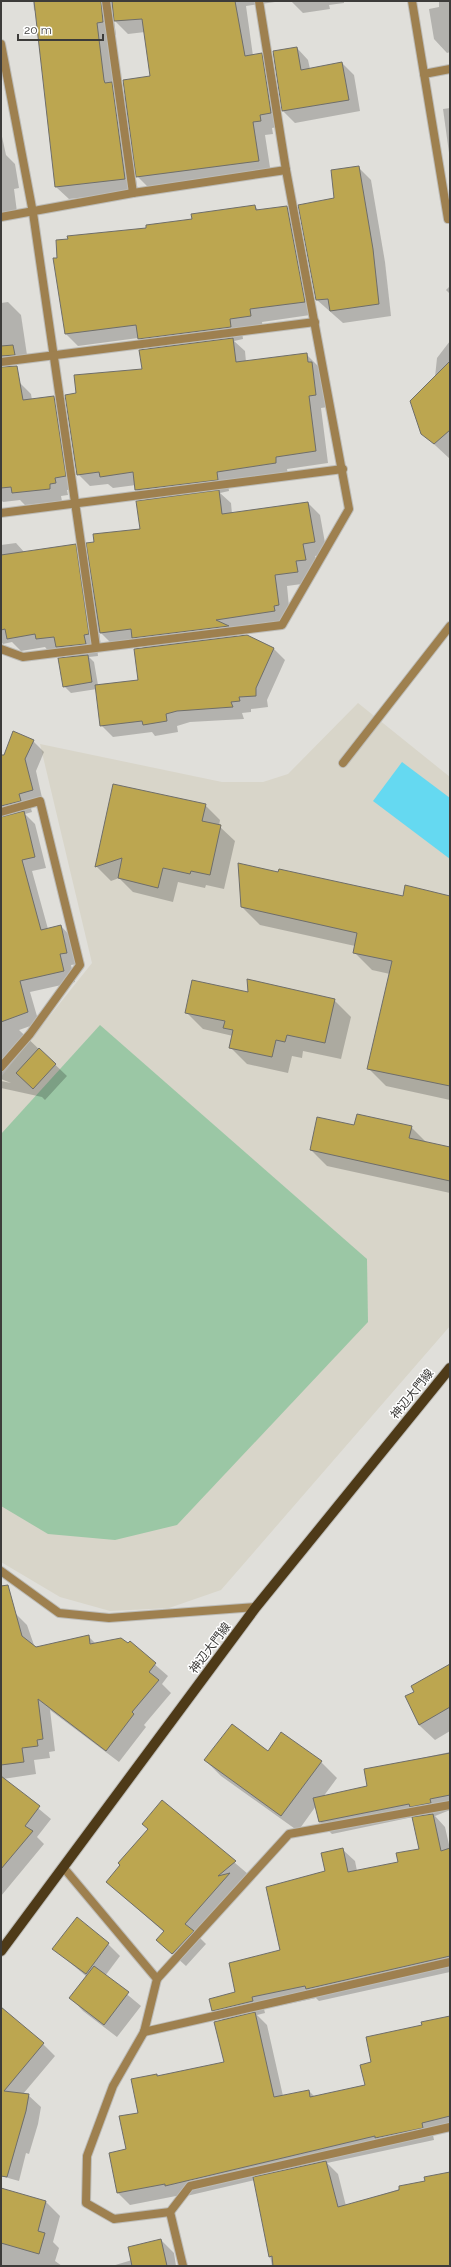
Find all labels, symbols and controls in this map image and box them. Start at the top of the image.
scale bar [18,16,103,42]
text: 20 m [24,23,52,37]
street label: 神辺大門線 [388,1366,436,1422]
street label: 神辺大門線 [186,1620,234,1676]

